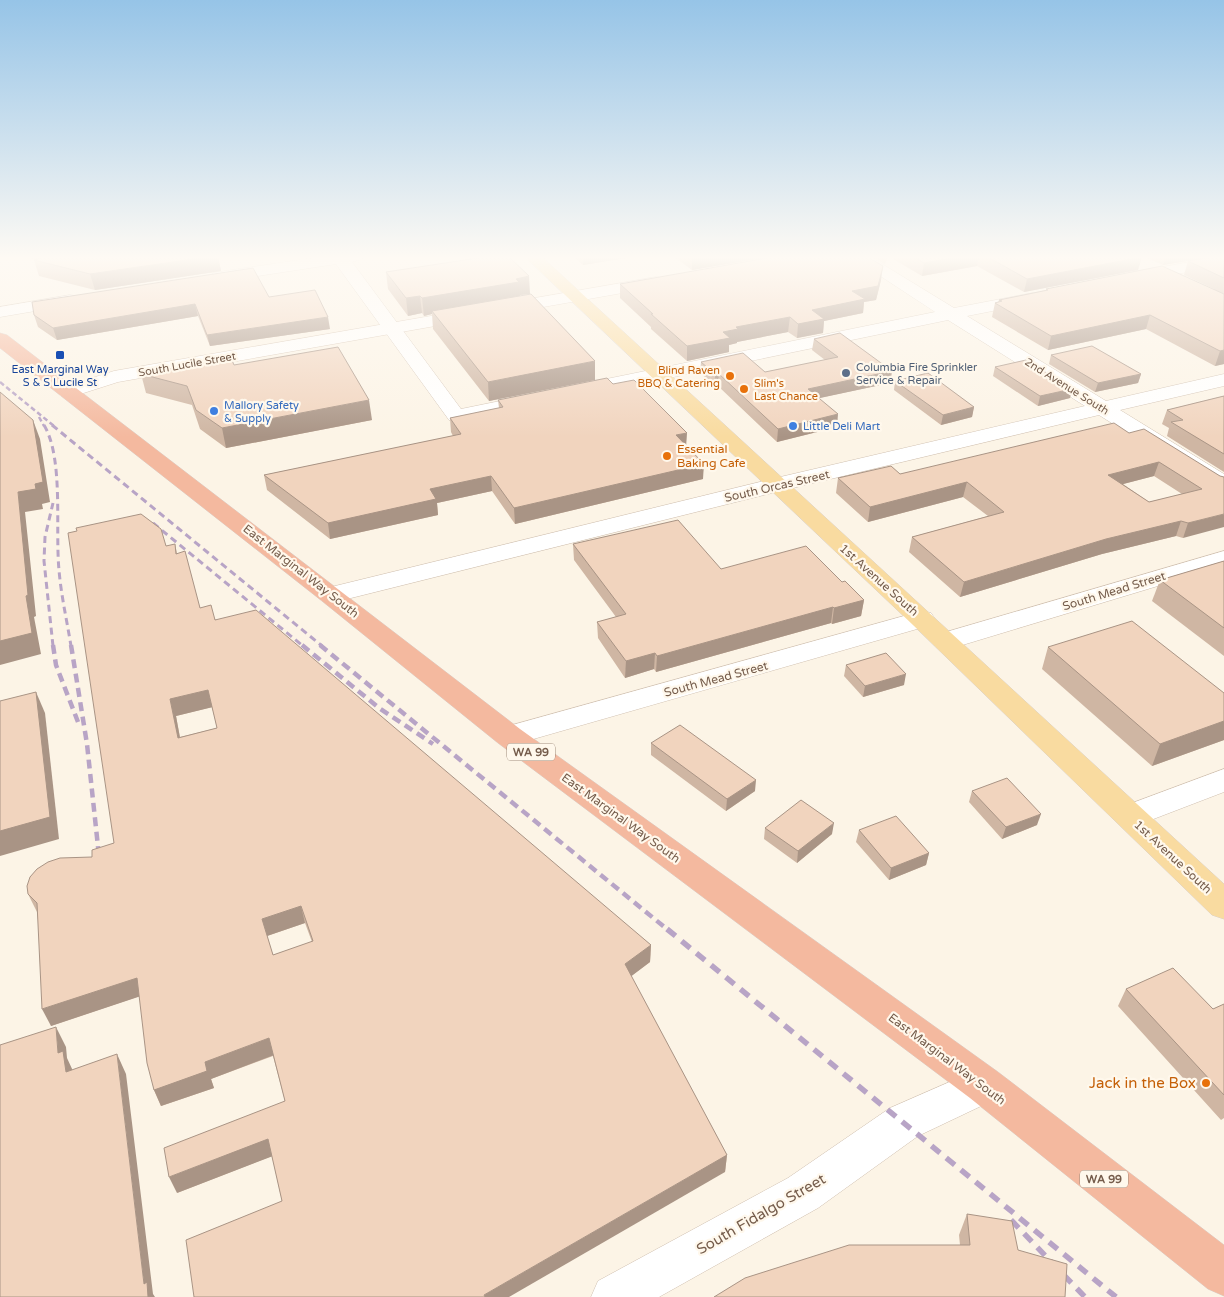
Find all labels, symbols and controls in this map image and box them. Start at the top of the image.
marker: East Marginal Way S & S Lucile St [54,349,66,361]
street label: South Lucile Street [137,350,237,379]
street label: 2nd Avenue South [1022,355,1111,418]
place label: Columbia Fire Sprinkler Service & Repair [856,361,978,387]
place label: East Marginal Way S & S Lucile St [11,363,109,389]
place label: Blind Raven BBQ & Catering [637,364,720,390]
marker: Columbia Fire Sprinkler Service & Repair [840,367,852,379]
marker: Blind Raven BBQ & Catering [724,370,736,382]
place label: Slim's Last Chance [754,377,818,403]
marker: Slim's Last Chance [738,383,750,395]
place label: Mallory Safety & Supply [224,399,299,425]
marker: Mallory Safety & Supply [208,405,220,417]
marker: Little Deli Mart [787,420,799,432]
place label: Little Deli Mart [803,420,880,433]
place label: Essential Baking Cafe [677,442,746,470]
marker: Essential Baking Cafe [661,450,673,462]
street label: South Orcas Street [723,467,831,505]
street label: East Marginal Way South [240,521,362,621]
street label: 1st Avenue South [837,541,921,619]
street label: South Mead Street [1061,569,1168,613]
street label: South Mead Street [663,658,770,700]
road number: WA 99 [507,744,555,760]
street label: East Marginal Way South [559,770,683,866]
street label: 1st Avenue South [1131,817,1215,897]
street label: East Marginal Way South [886,1010,1008,1108]
place label: Jack in the Box [1089,1074,1196,1092]
marker: Jack in the Box [1200,1077,1212,1089]
street label: South Fidalgo Street [693,1170,829,1258]
road number: WA 99 [1080,1170,1128,1188]

